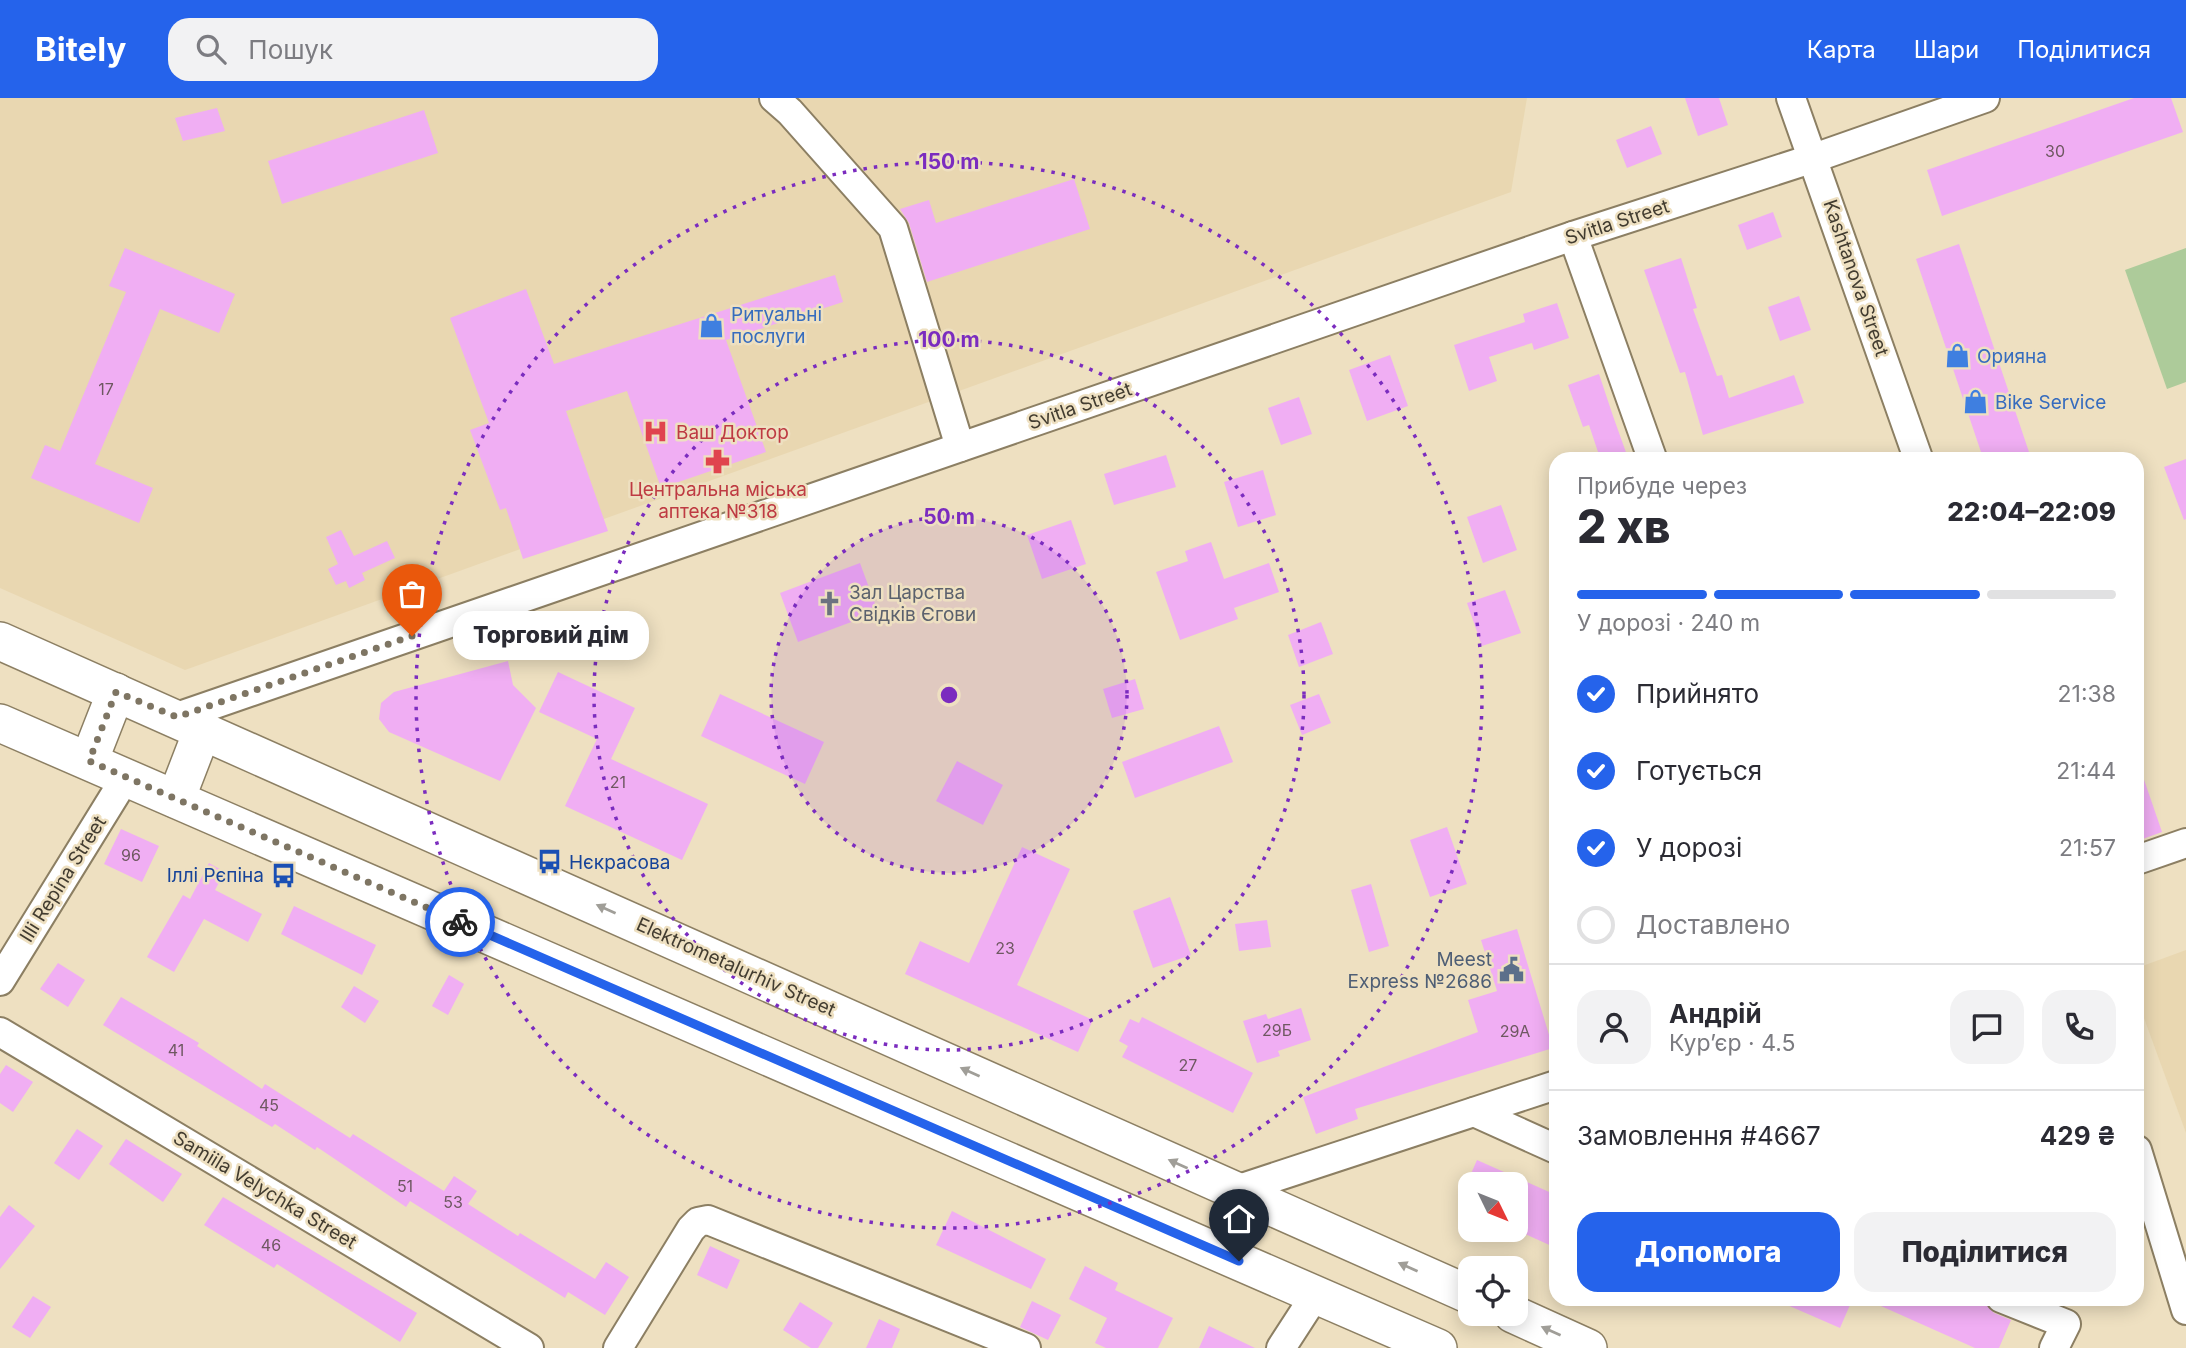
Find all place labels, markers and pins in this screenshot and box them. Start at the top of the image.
place label: Ритуальні послуги [731,303,822,348]
shop icon: Ритуальні послуги [697,311,725,339]
shop icon: Орияна [1943,342,1971,370]
place label: Орияна [1977,345,2047,368]
shop icon: Bike Service [1961,388,1989,416]
place label: Bike Service [1995,391,2106,414]
hospital icon: Ваш Доктор [642,418,670,446]
place label: Ваш Доктор [676,421,789,444]
pharmacy icon: Центральна міська аптека №318 [704,447,732,475]
place label: Центральна міська аптека №318 [629,478,807,523]
pin [382,564,442,636]
place label: Зал Царства Свідків Єгови [849,581,976,626]
church icon: Зал Царства Свідків Єгови [815,589,843,617]
callout: Торговий дім [454,612,650,660]
centre of rings [937,683,961,707]
bus stop icon: Нєкрасова [535,848,563,876]
place label: Нєкрасова [569,851,670,874]
bus stop icon: Іллі Рєпіна [270,861,298,889]
place label: Іллі Рєпіна [167,864,264,887]
place label: Meest Express №2686 [1348,948,1492,993]
public building icon: Meest Express №2686 [1498,956,1526,984]
pin [1209,1189,1269,1261]

